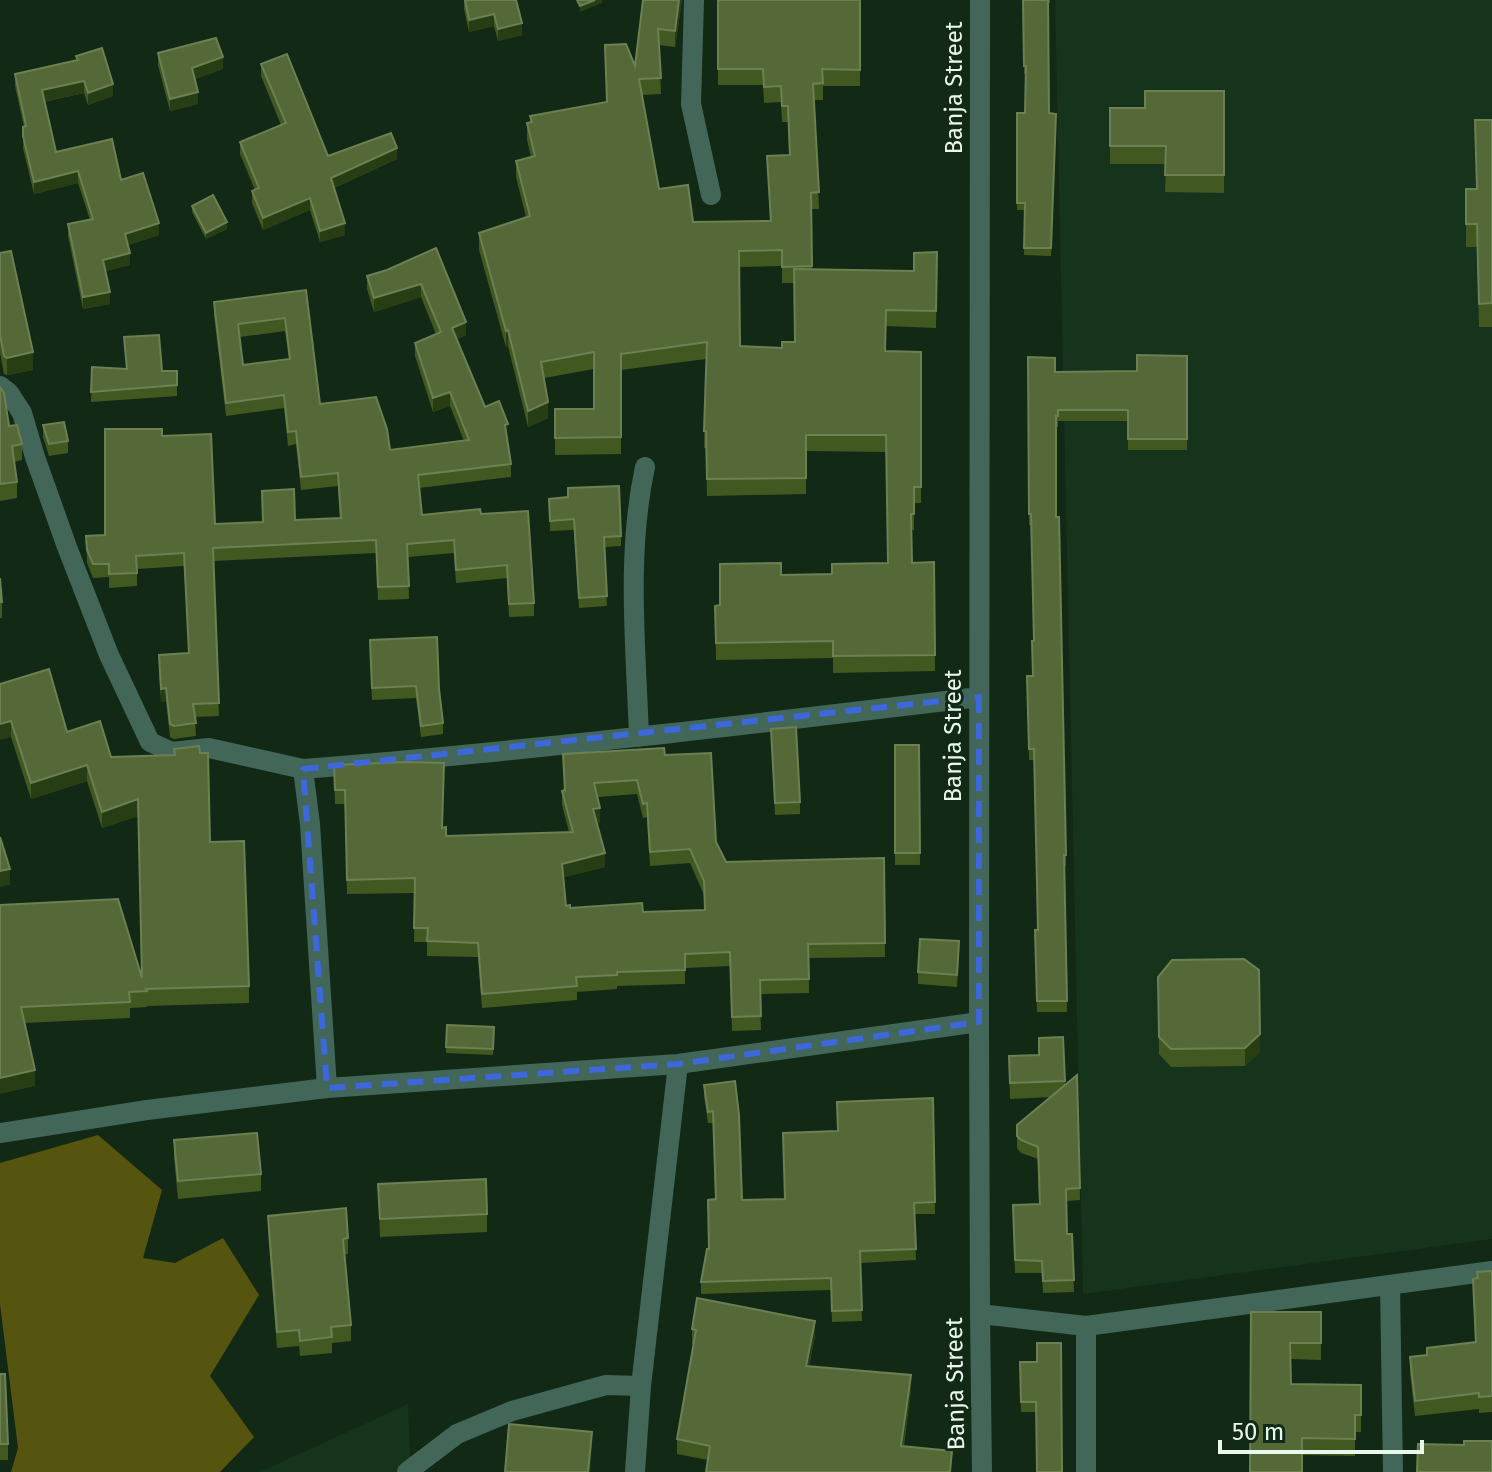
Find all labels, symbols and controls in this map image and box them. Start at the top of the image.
street label: Banja Street [940,21,968,154]
street label: Banja Street [939,669,967,802]
street label: Banja Street [940,1317,970,1451]
scale bar [1220,1404,1422,1454]
text: 50 m [1232,1418,1284,1446]

